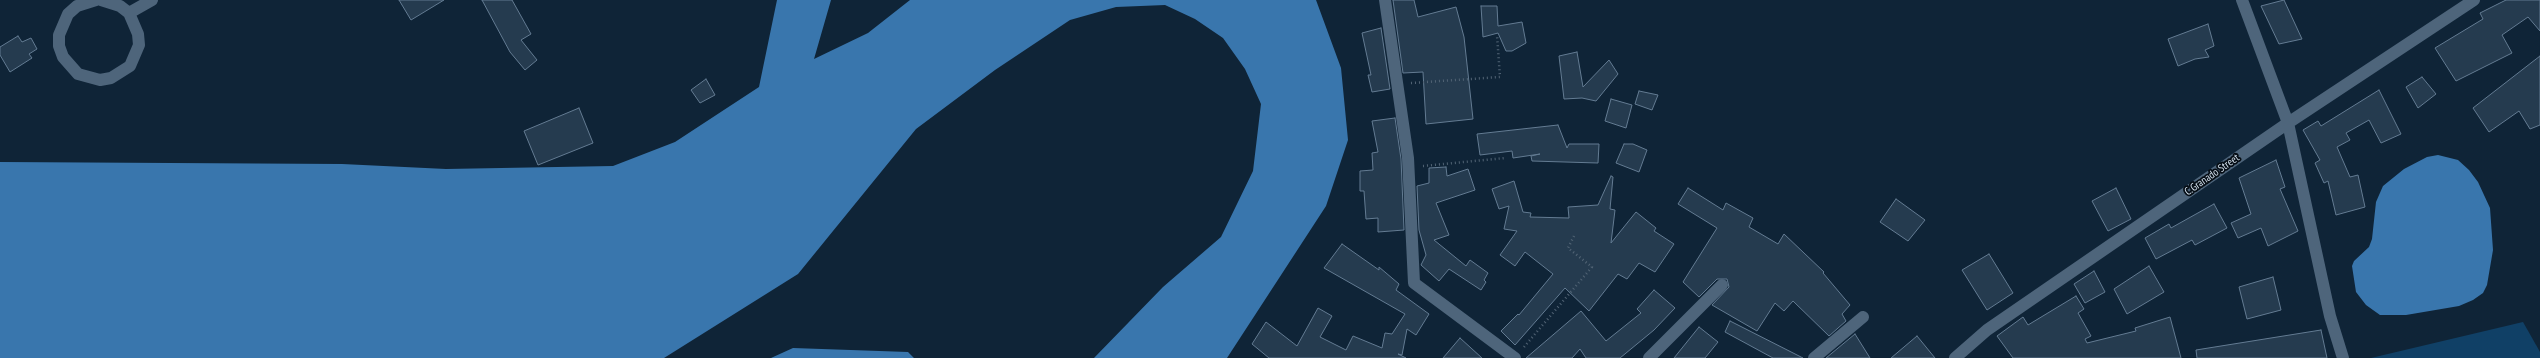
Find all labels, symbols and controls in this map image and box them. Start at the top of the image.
street label: C.Granado Street [2182,151,2242,199]

